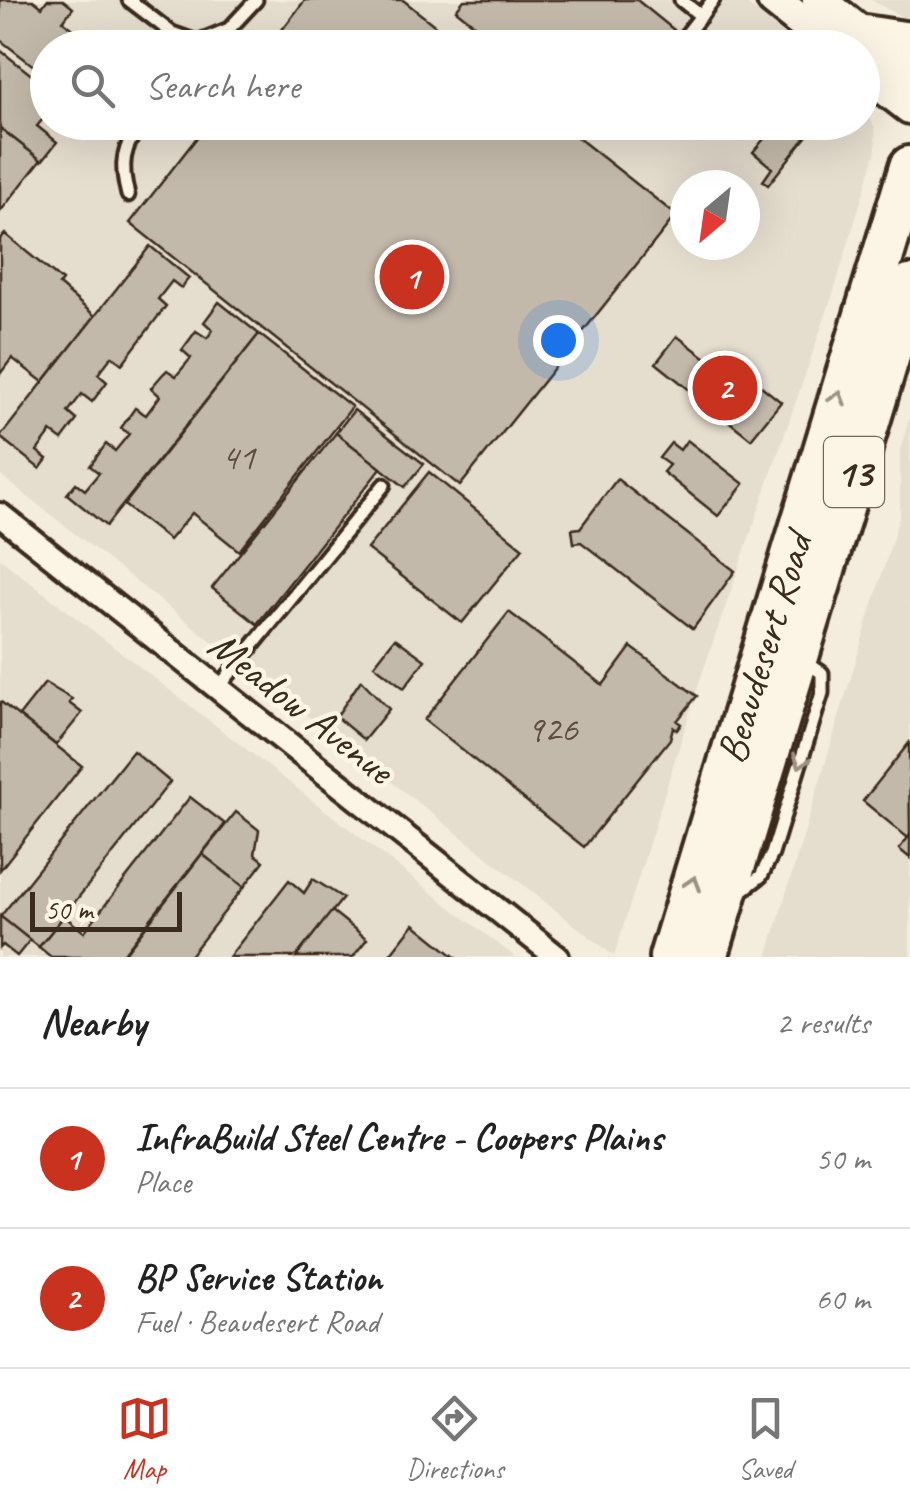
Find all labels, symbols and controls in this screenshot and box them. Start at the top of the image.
search box [30,30,880,140]
icon: search [65,58,120,113]
text: Search here [145,62,300,109]
north arrow [670,170,760,260]
pin: 1 [380,240,444,314]
your location [533,315,584,366]
pin: 2 [692,350,758,426]
one-way arrow [826,390,847,407]
house number: 41 [221,433,257,480]
road number: 13 [824,437,884,507]
street label: Beaudesert Road [704,521,826,770]
street label: Meadow Avenue [198,618,406,797]
house number: 926 [526,705,580,752]
one-way arrow [793,752,813,769]
one-way arrow [681,875,702,892]
scale bar [30,887,182,931]
text: 50 m [45,892,93,927]
text: Nearby [40,996,146,1049]
text: 2 results [776,1002,870,1043]
text: InfraBuild Steel Centre - Coopers Plains [135,1114,662,1161]
text: 1 [65,1138,80,1179]
text: 50 m [816,1138,870,1179]
text: Place [135,1161,191,1202]
text: BP Service Station [135,1254,382,1301]
text: 2 [65,1278,80,1319]
text: 60 m [816,1278,870,1319]
text: Fuel · Beaudesert Road [135,1301,379,1342]
tab: Map [117,1391,172,1486]
tab: Directions [406,1391,504,1486]
tab: Saved [738,1391,793,1486]

